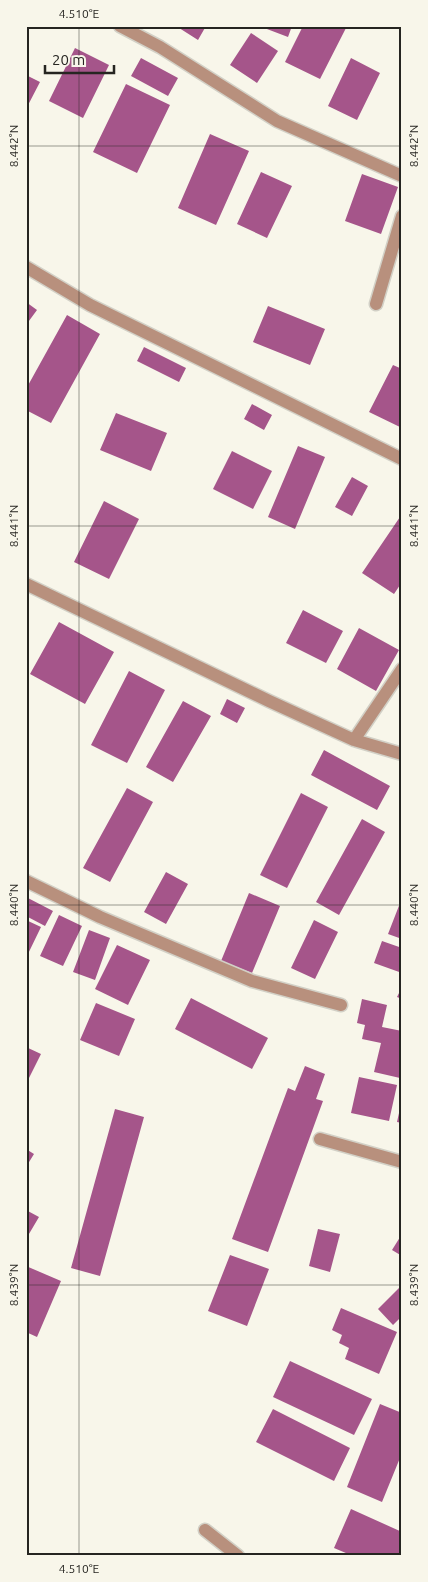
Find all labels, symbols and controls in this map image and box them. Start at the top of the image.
text: 4.510°E [59,7,100,20]
scale bar [45,42,114,74]
text: 20 m [52,51,85,68]
text: 8.442°N [7,125,20,167]
text: 8.442°N [407,125,420,167]
text: 8.441°N [7,505,20,547]
text: 8.441°N [407,505,420,547]
text: 8.440°N [7,884,20,926]
text: 8.440°N [407,884,420,926]
text: 8.439°N [7,1264,20,1306]
text: 8.439°N [407,1264,420,1306]
text: 4.510°E [59,1562,100,1575]

